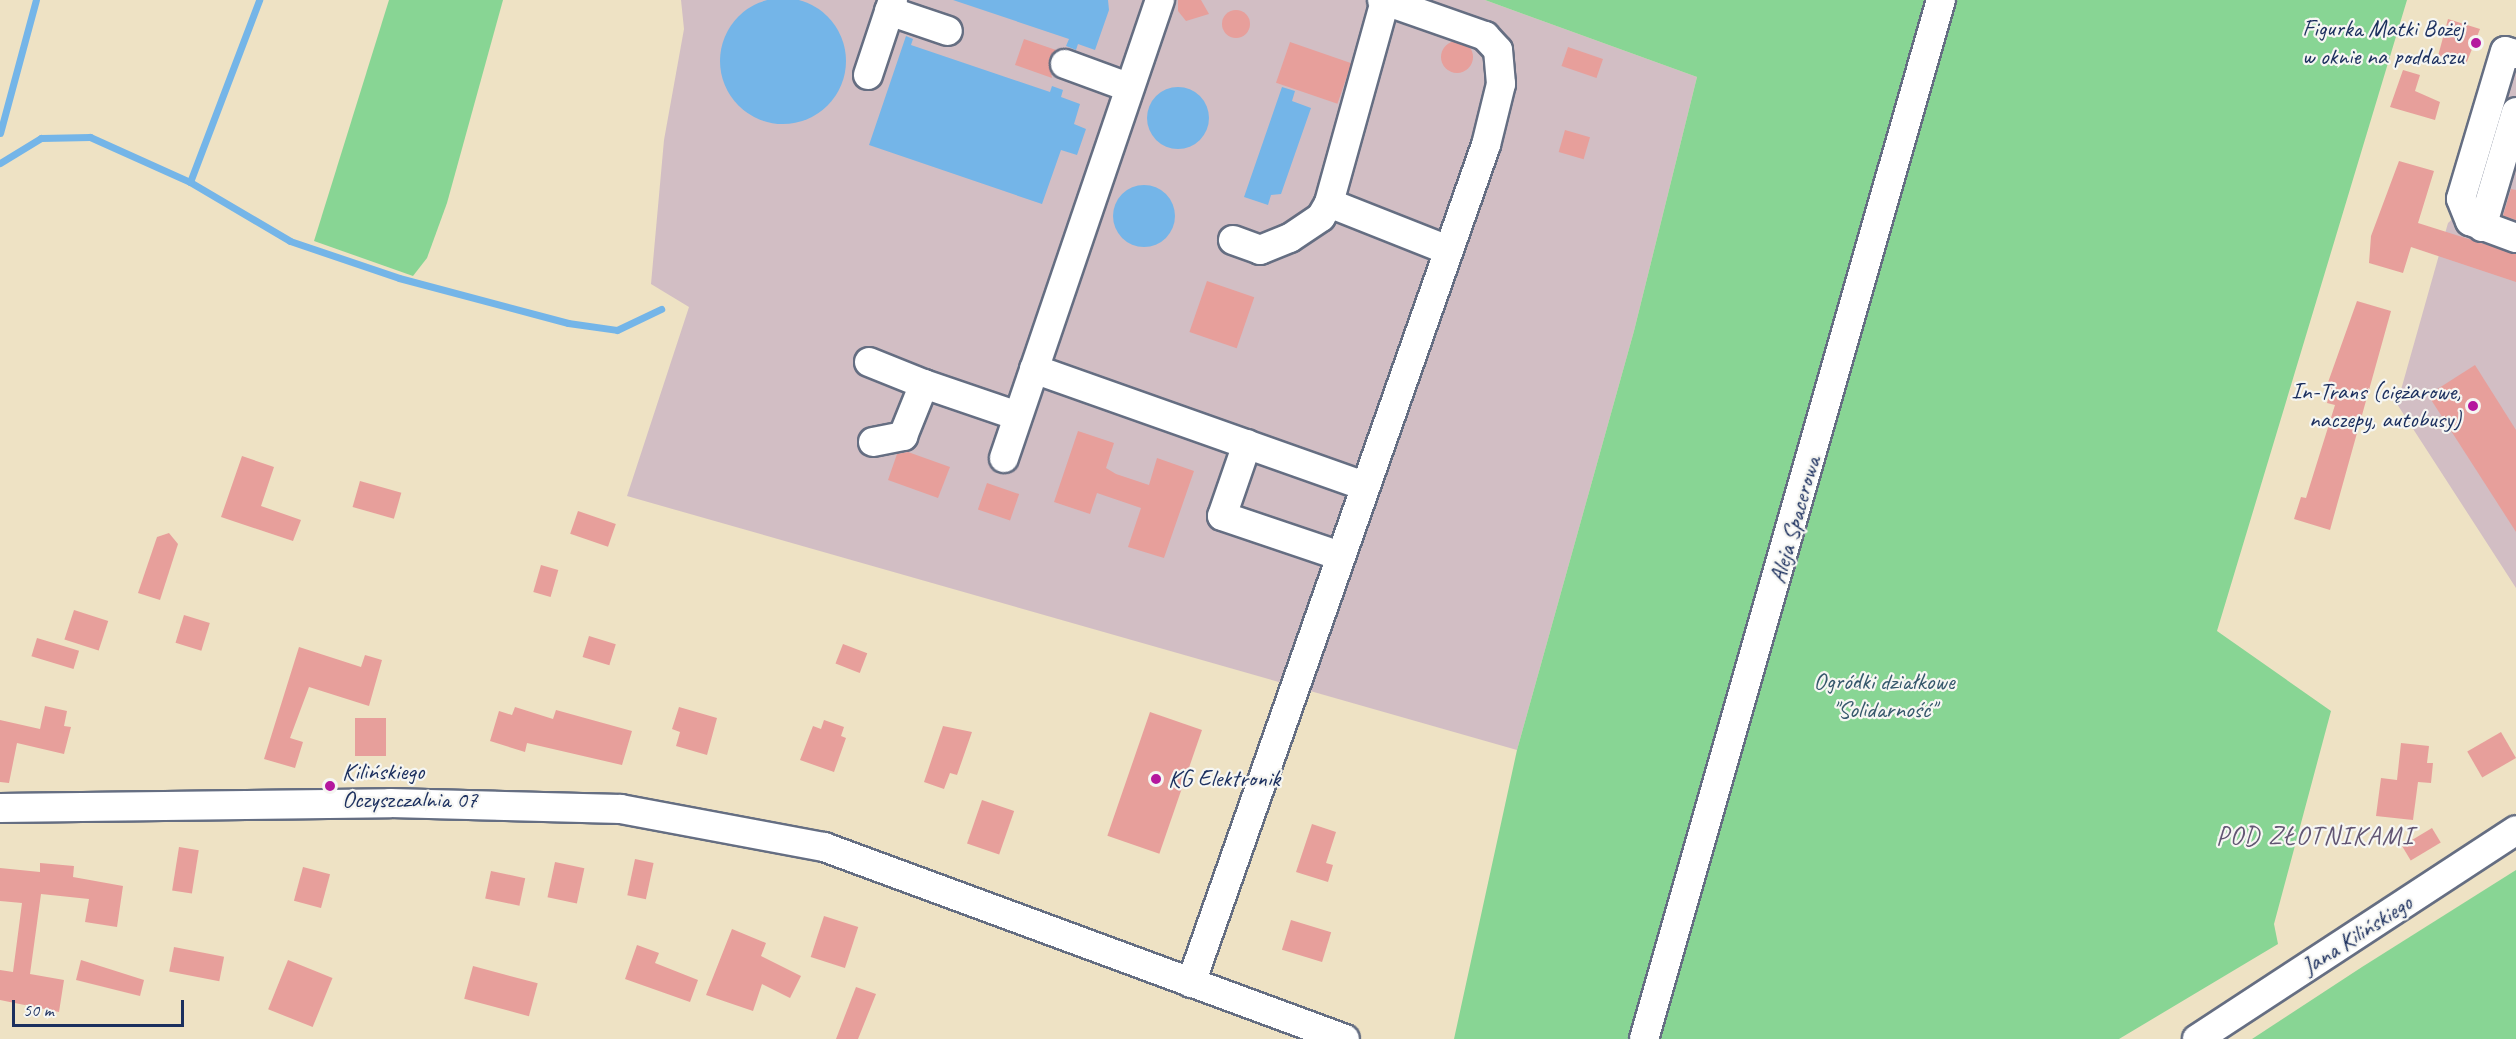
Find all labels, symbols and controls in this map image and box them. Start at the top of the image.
place label: Figurka Matki Bożej w oknie na poddaszu [2302,15,2464,71]
marker: Figurka Matki Bożej w oknie na poddaszu [2469,36,2483,50]
place label: In-Trans (ciężarowe, naczepy, autobusy) [2291,378,2461,434]
marker: In-Trans (ciężarowe, naczepy, autobusy) [2466,399,2480,413]
street label: Aleja Spacerowa [1763,453,1827,587]
park label: Ogródki działkowe "Solidarność" [1814,668,1954,724]
place label: Kilińskiego Oczyszczalnia 07 [342,758,478,814]
place label: KG Elektronik [1168,765,1280,793]
marker: KG Elektronik [1149,772,1163,786]
marker: Kilińskiego Oczyszczalnia 07 [323,779,337,793]
district label: POD ZŁOTNIKAMI [2217,820,2413,852]
street label: Jana Kilińskiego [2296,889,2418,981]
scale bar [15,988,188,1026]
text: 50 m [23,999,54,1021]

